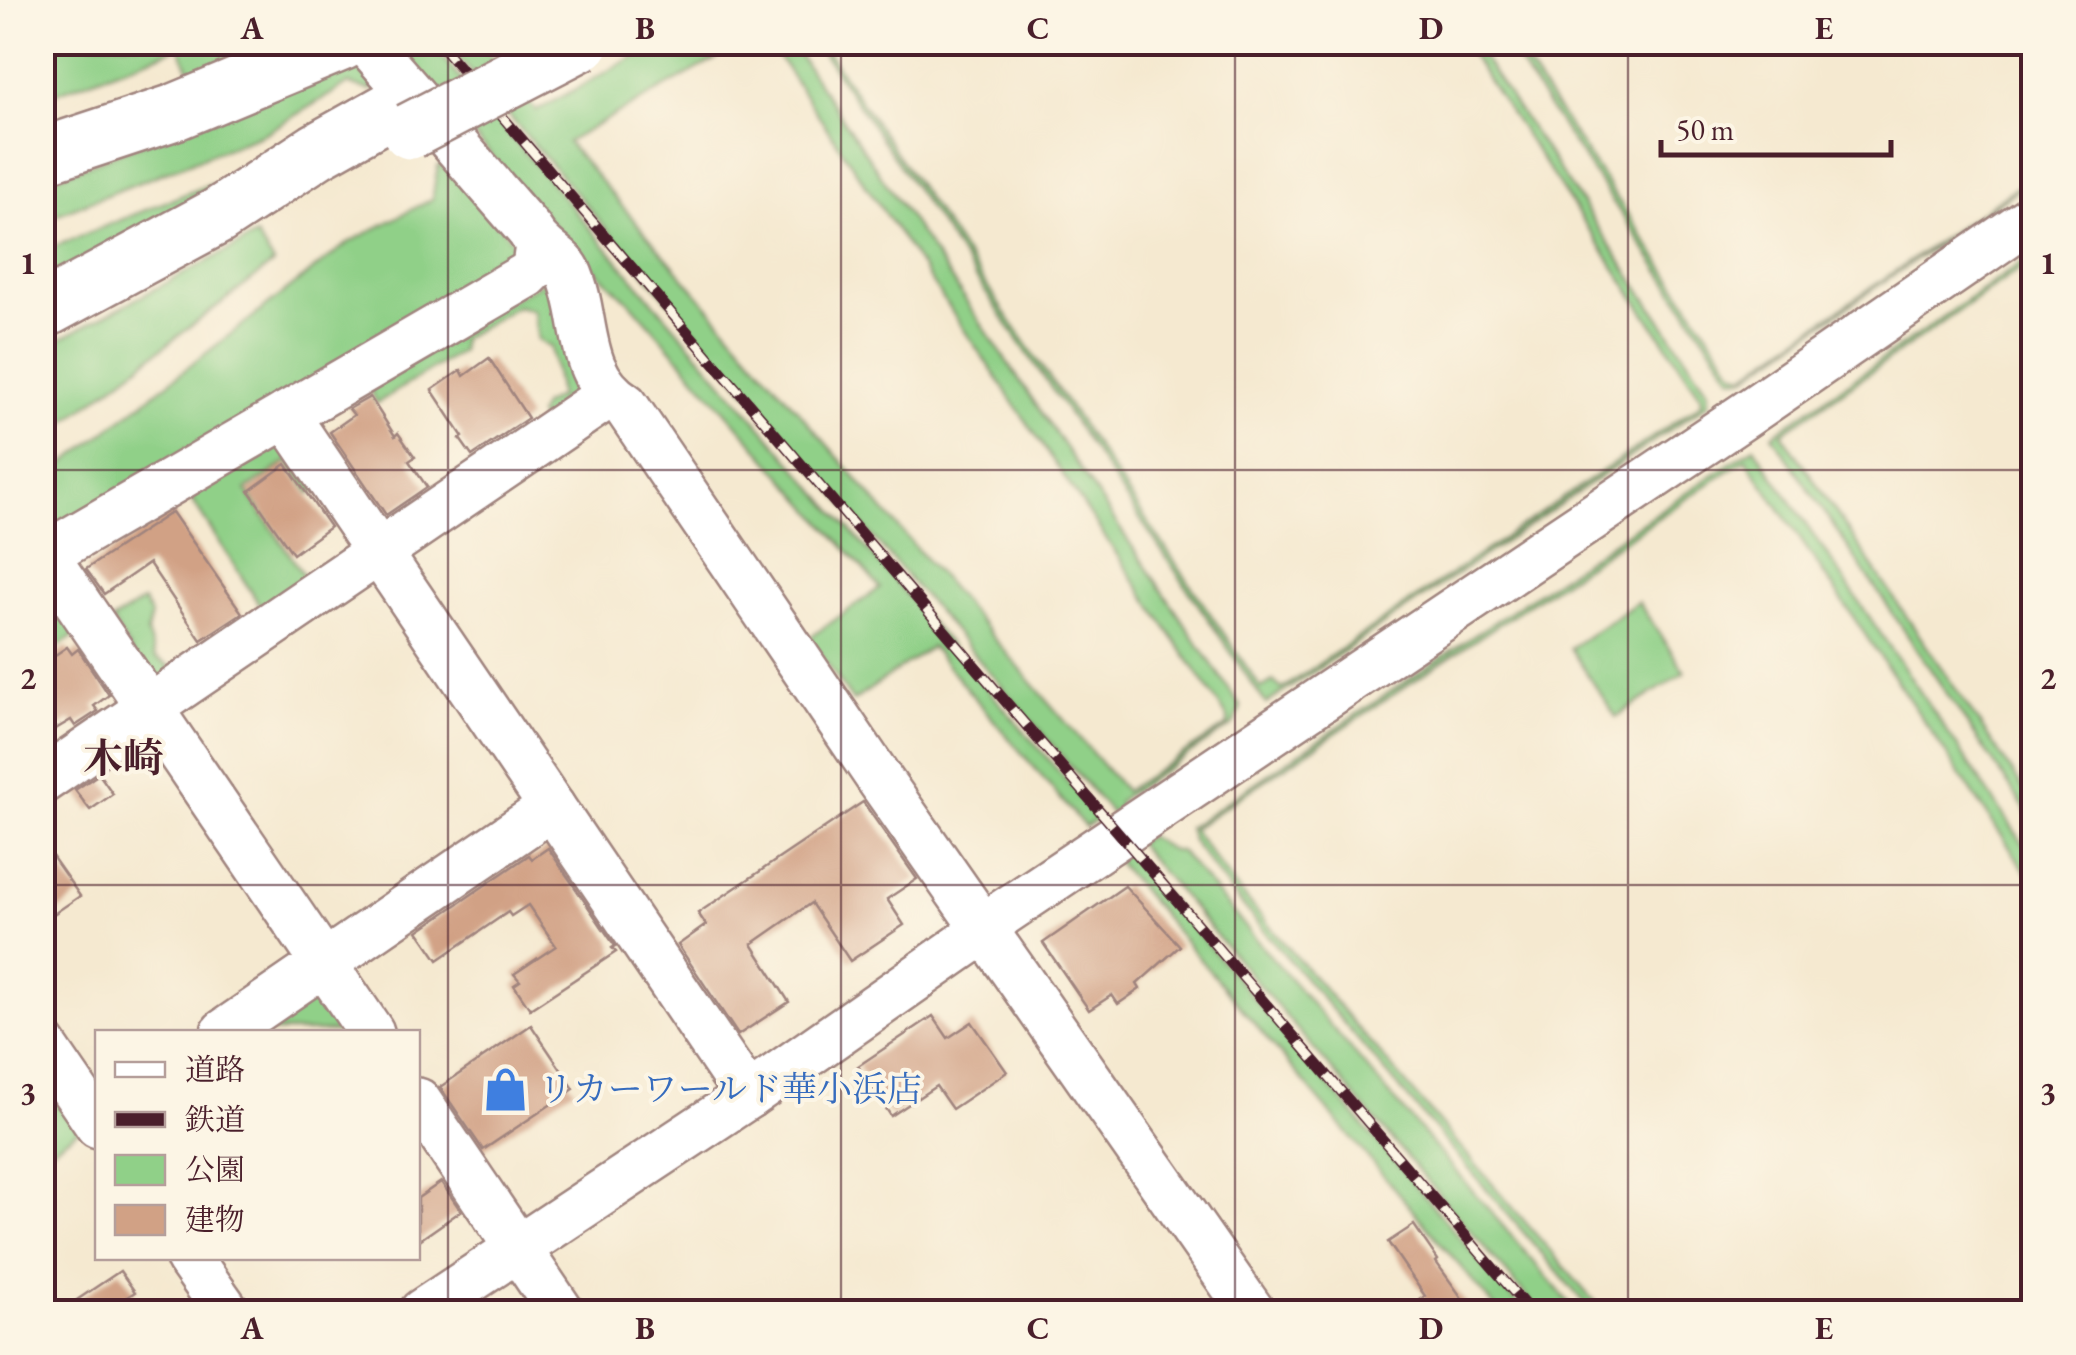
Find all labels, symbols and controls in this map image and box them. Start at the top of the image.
text: A [239,7,264,49]
text: B [635,7,655,49]
text: C [1027,7,1049,49]
text: D [1419,7,1443,49]
text: E [1815,7,1833,49]
scale bar [1661,95,1891,157]
text: 50 m [1676,110,1734,149]
text: 1 [20,242,36,284]
text: 1 [2040,242,2056,284]
text: 2 [20,657,37,699]
text: 2 [2040,657,2057,699]
district label: 木崎 [83,732,163,784]
legend [95,1030,420,1260]
text: 道路 [185,1050,245,1089]
shop icon: リカーワールド華小浜店 [481,1065,529,1113]
place label: リカーワールド華小浜店 [538,1066,922,1111]
text: 3 [20,1072,36,1114]
text: 3 [2040,1072,2056,1114]
text: 鉄道 [185,1100,245,1139]
text: 公園 [185,1150,245,1189]
text: 建物 [185,1200,245,1239]
text: A [239,1307,264,1349]
text: B [635,1307,655,1349]
text: C [1027,1307,1049,1349]
text: D [1419,1307,1443,1349]
text: E [1815,1307,1833,1349]

